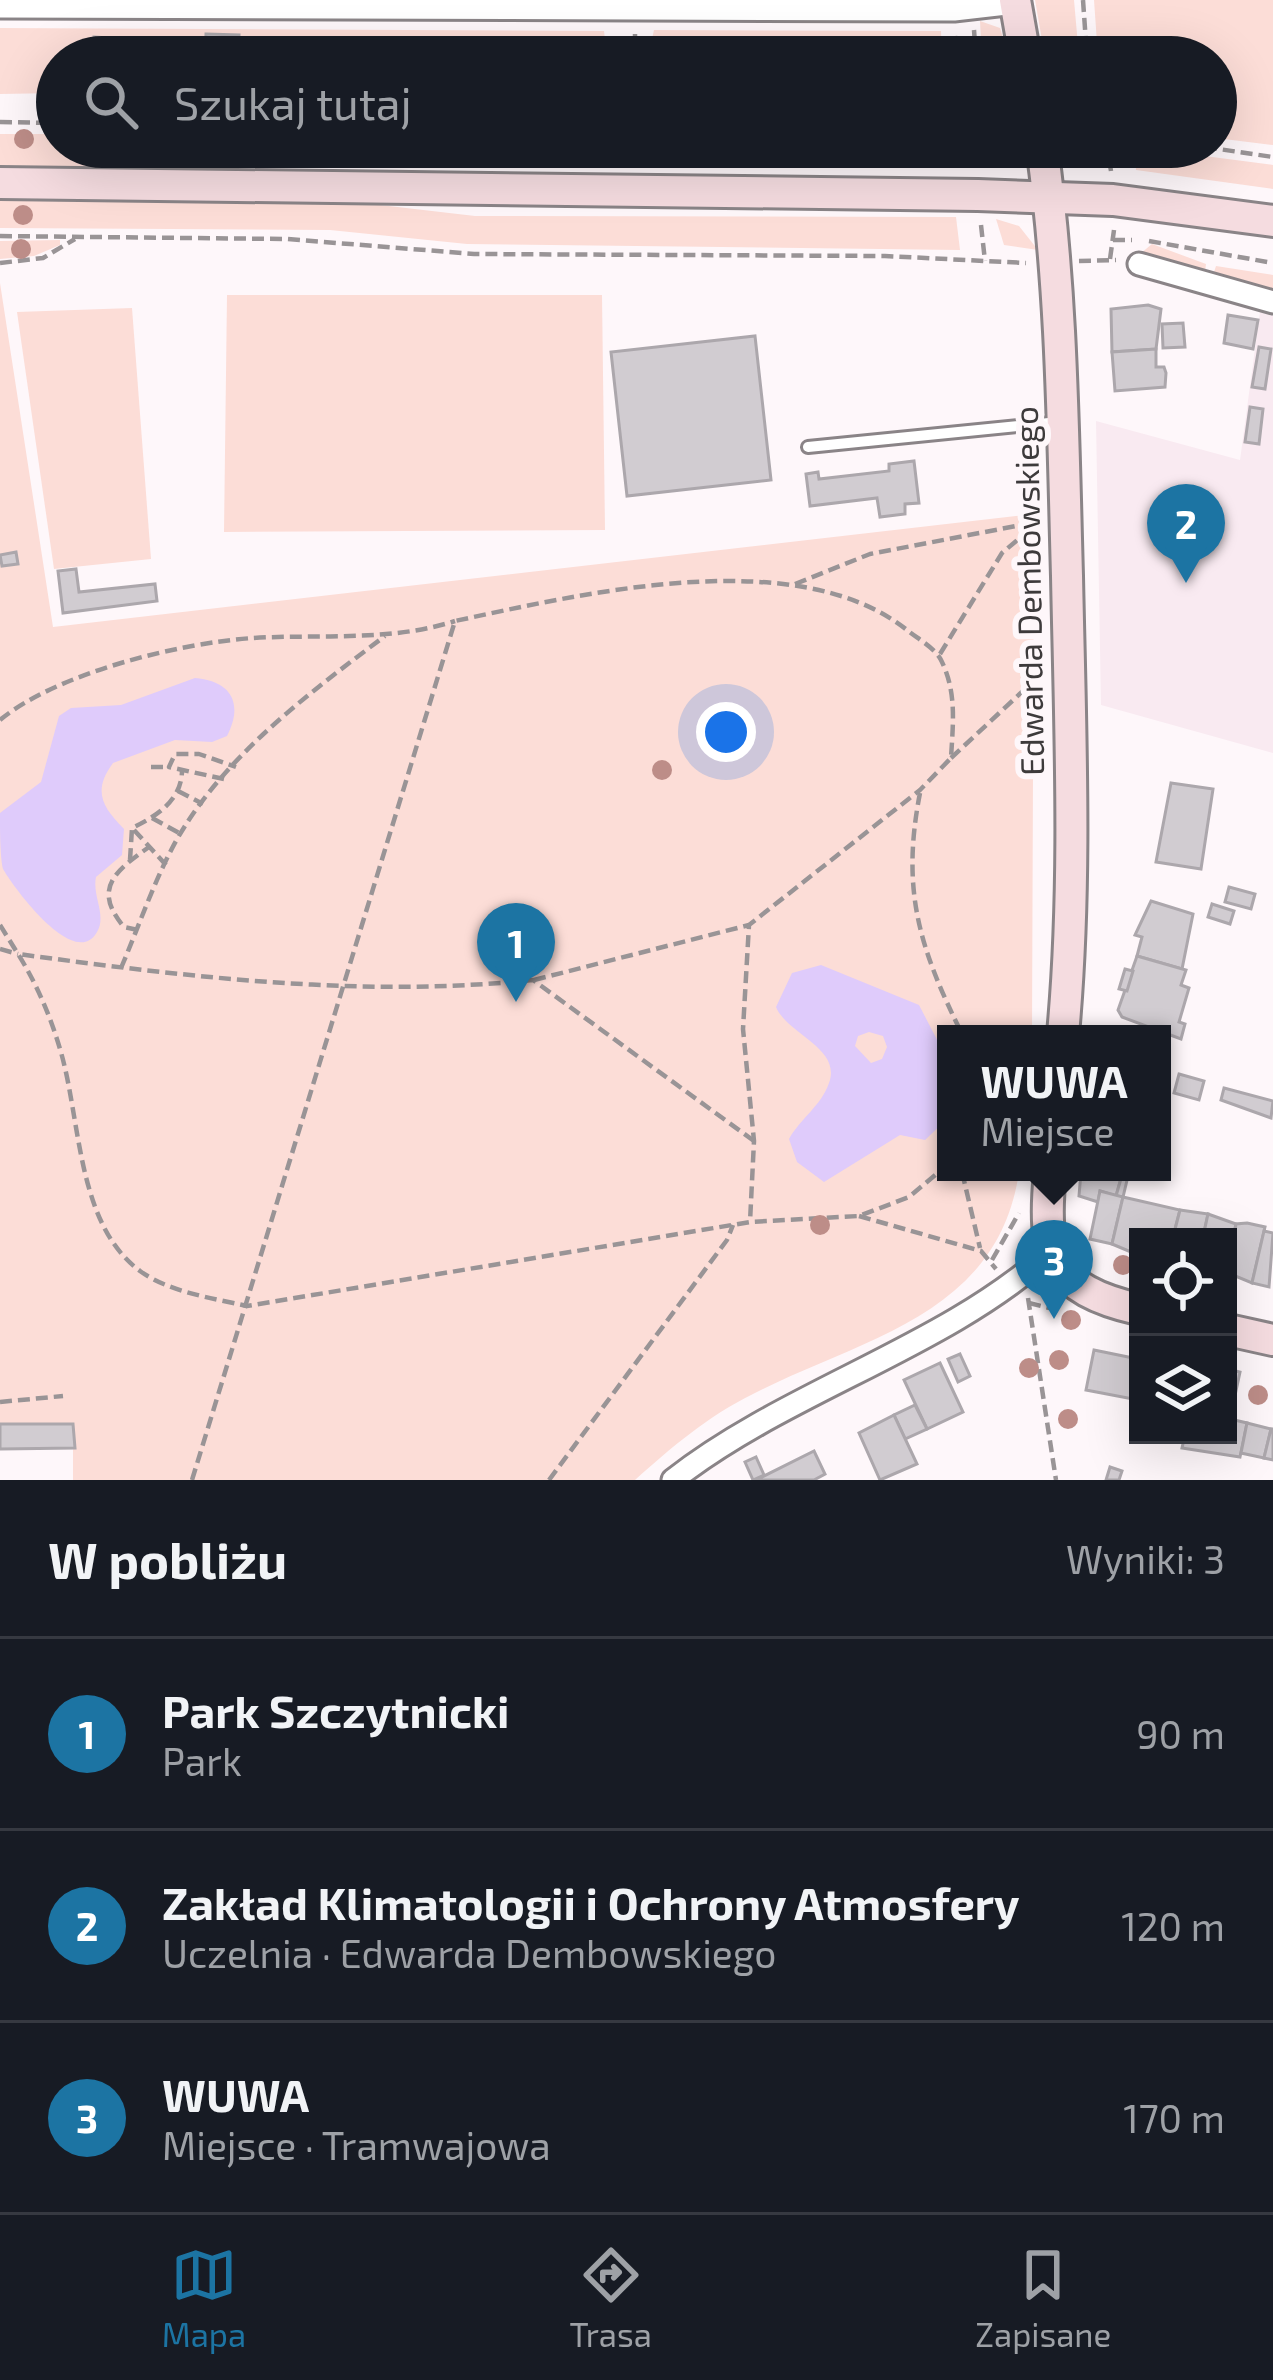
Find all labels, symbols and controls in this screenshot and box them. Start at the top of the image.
search box [36,36,1237,168]
icon: search [78,69,144,135]
text: Szukaj tutaj [174,75,412,129]
street label: Edwarda Dembowskiego [1005,406,1051,776]
pin: 2 [1147,484,1225,583]
your location [696,702,756,762]
pin: 1 [477,903,555,1002]
popup [937,1025,1171,1181]
text: WUWA [980,1053,1128,1107]
text: Miejsce [980,1107,1115,1154]
pin: 3 [1015,1220,1093,1319]
map controls [1129,1228,1237,1444]
button: locate [1129,1228,1237,1336]
button: layers [1129,1336,1237,1444]
text: W pobliżu [48,1528,287,1589]
text: Wyniki: 3 [1066,1535,1225,1582]
text: Park Szczytnicki [162,1683,510,1737]
text: 1 [79,1710,95,1757]
text: 90 m [1136,1710,1225,1757]
text: Park [162,1737,242,1784]
text: Zakład Klimatologii i Ochrony Atmosfery [162,1875,1020,1929]
text: 2 [76,1902,98,1949]
text: 120 m [1121,1902,1225,1949]
text: Uczelnia · Edwarda Dembowskiego [162,1929,777,1976]
text: WUWA [162,2067,309,2121]
text: 3 [76,2094,98,2141]
text: 170 m [1123,2094,1225,2141]
text: Miejsce · Tramwajowa [162,2121,551,2168]
tab: Mapa [162,2242,246,2354]
tab: Trasa [570,2242,652,2354]
tab: Zapisane [975,2242,1111,2354]

